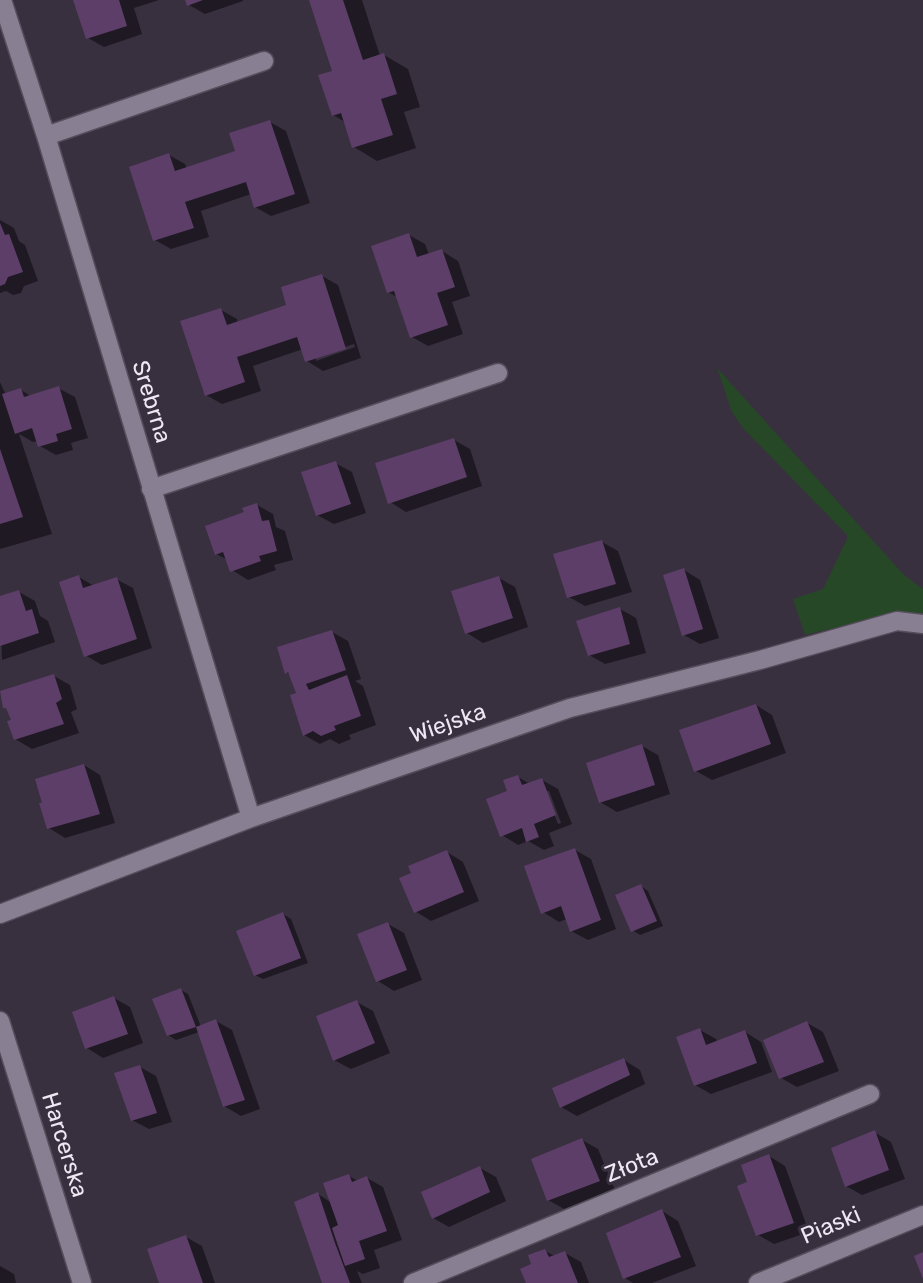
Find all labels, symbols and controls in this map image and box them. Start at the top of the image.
street label: Srebrna [125,357,177,447]
street label: Wiejska [406,698,490,750]
street label: Harcerska [35,1089,93,1201]
street label: Złota [601,1143,663,1189]
street label: Piaski [797,1201,865,1251]

